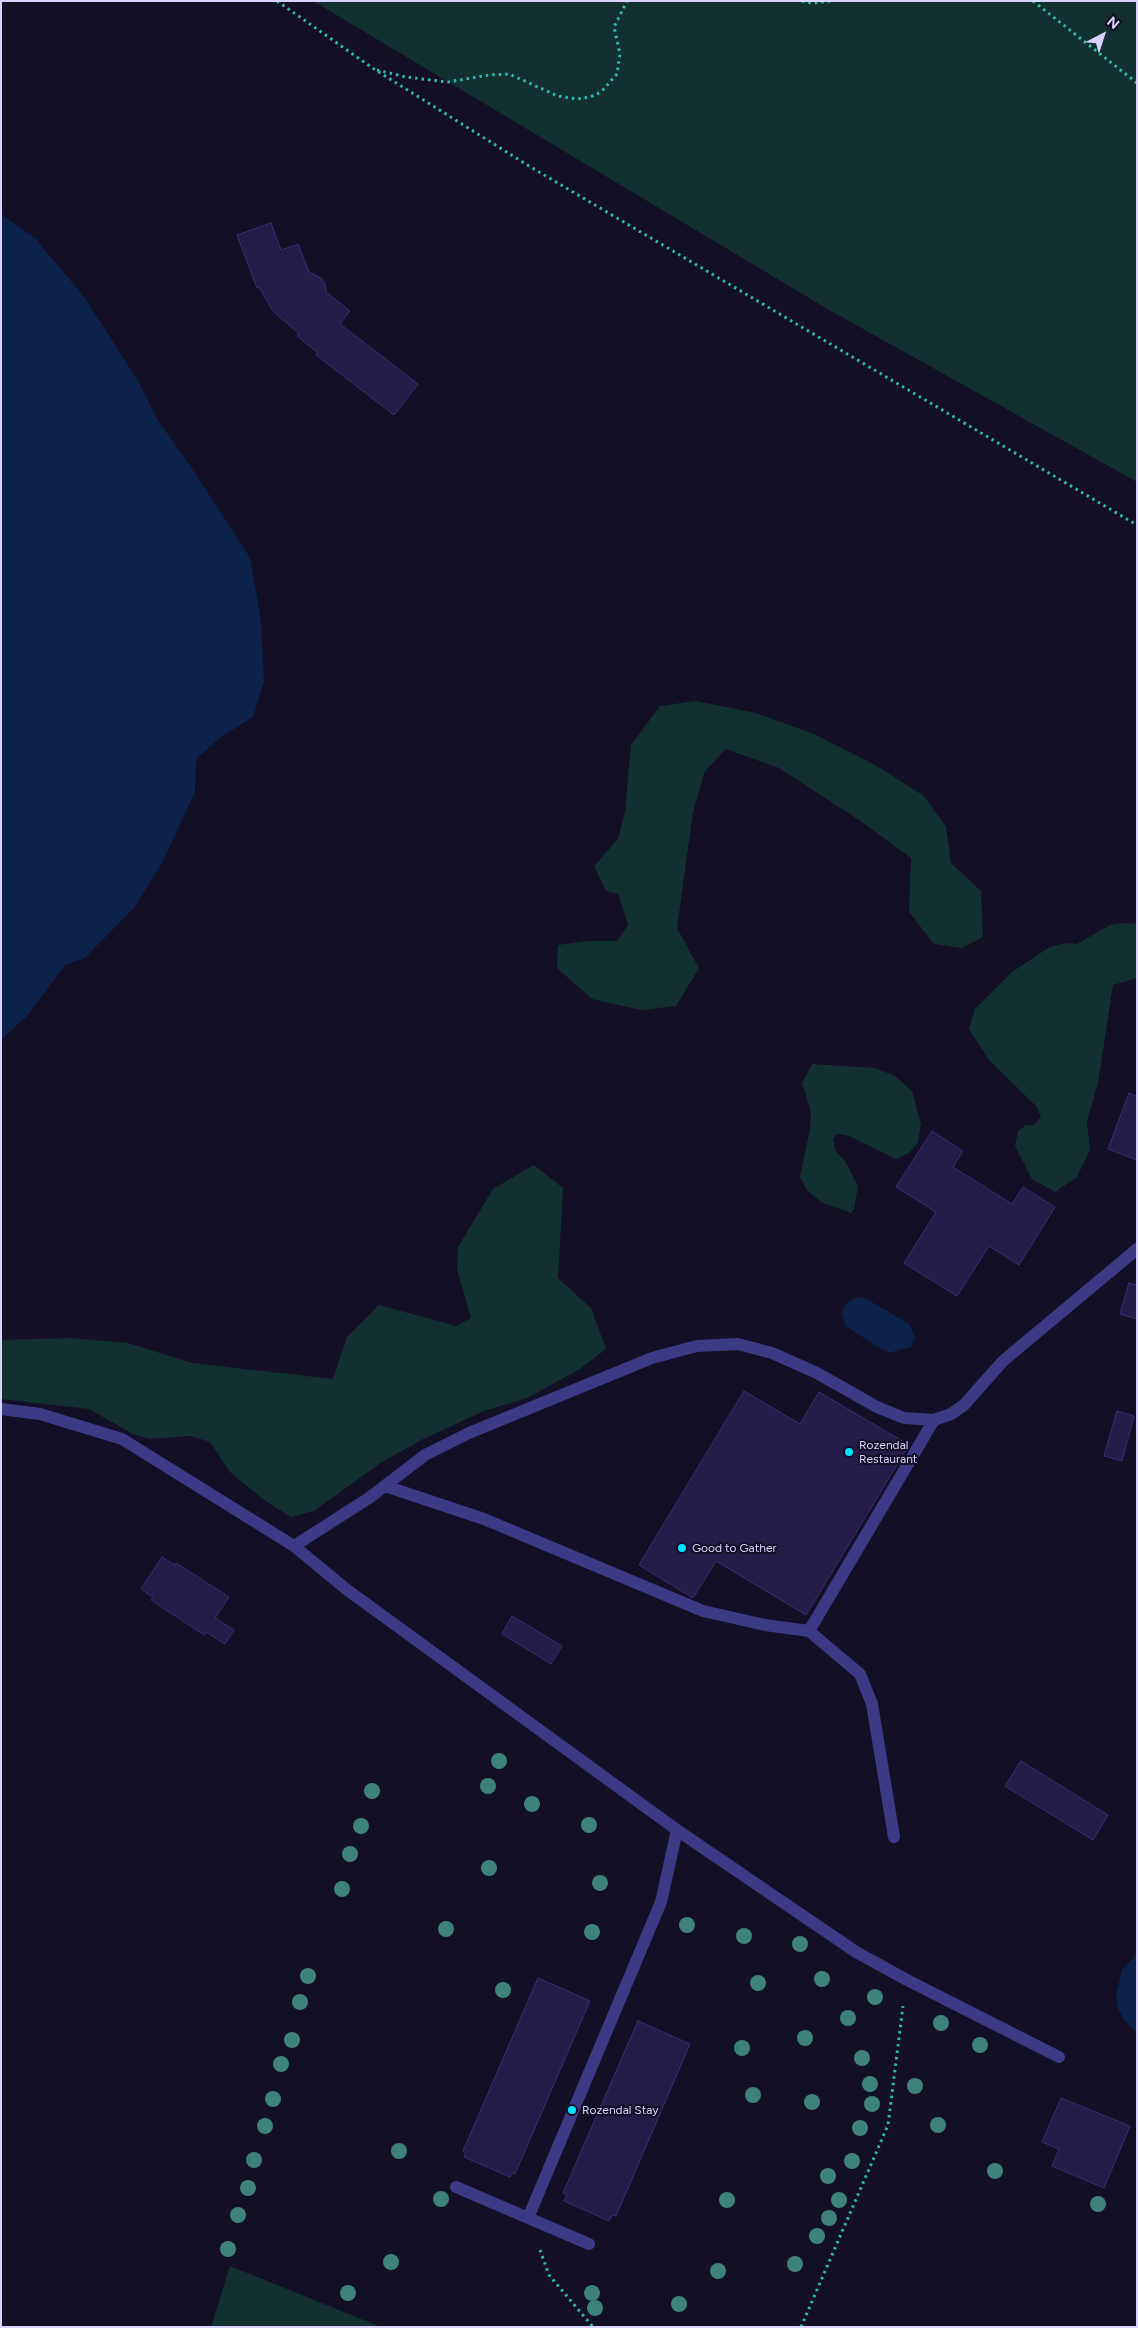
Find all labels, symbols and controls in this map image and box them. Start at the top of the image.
north arrow [1078,10,1128,60]
text: N [1103,13,1123,33]
place label: Rozendal Restaurant [859,1438,917,1466]
marker: Rozendal Restaurant [843,1446,855,1458]
place label: Good to Gather [692,1541,777,1555]
marker: Good to Gather [676,1542,688,1554]
place label: Rozendal Stay [582,2103,659,2117]
marker: Rozendal Stay [566,2104,578,2116]

